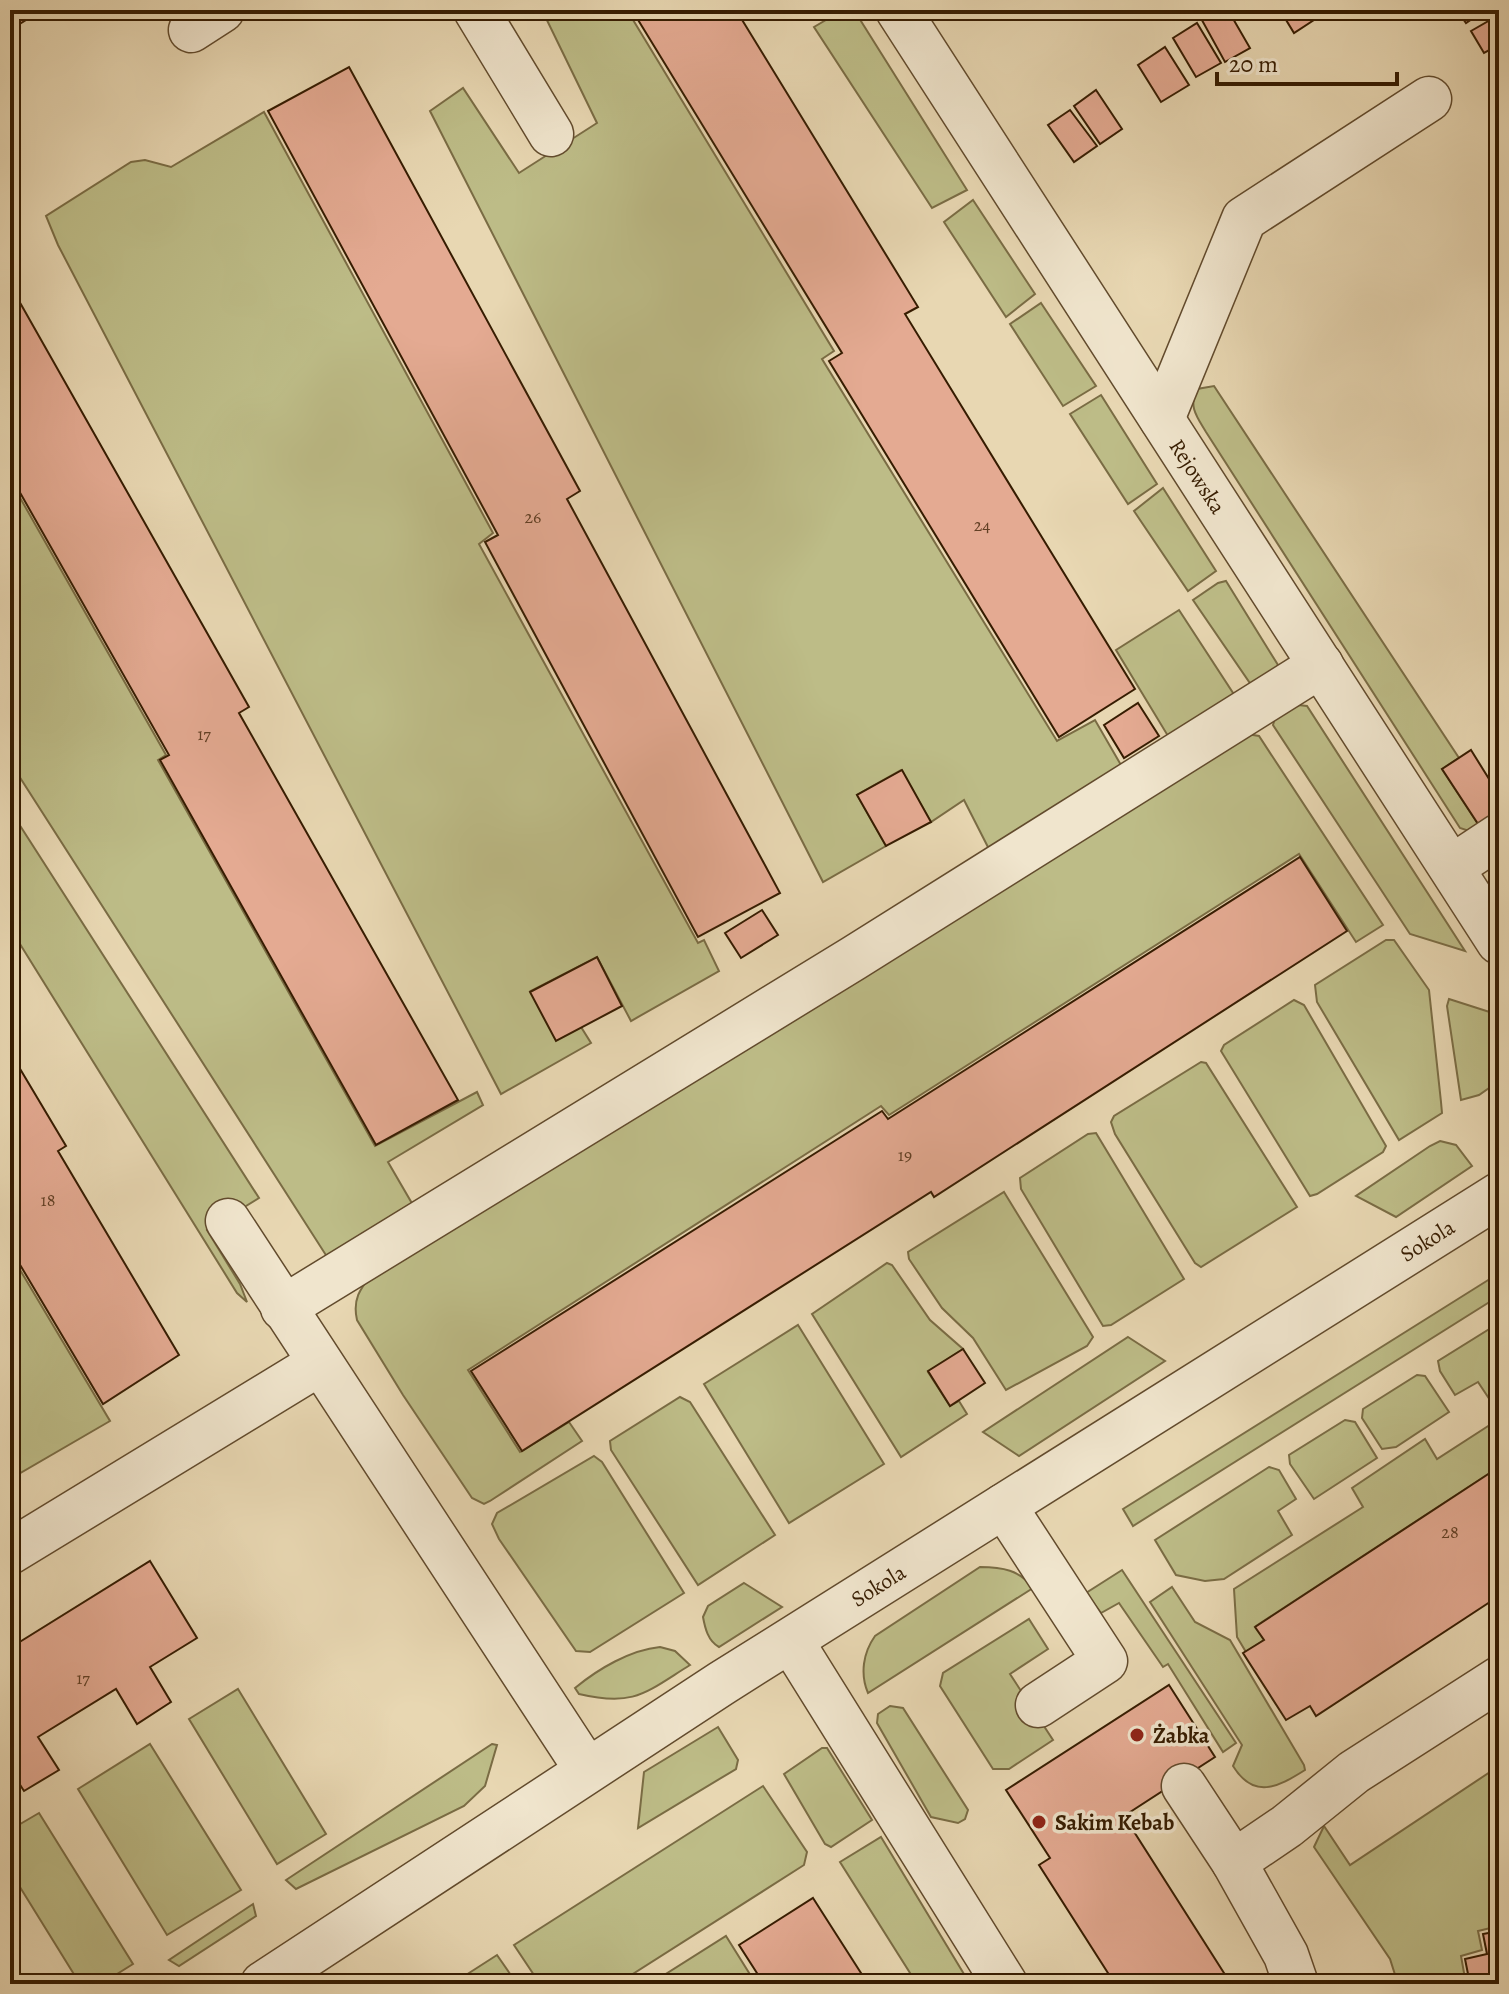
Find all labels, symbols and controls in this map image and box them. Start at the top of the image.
scale bar [1217,36,1397,86]
text: 20 m [1229,48,1278,80]
street label: Rejowska [1162,433,1233,520]
house number: 26 [525,505,541,529]
house number: 24 [974,513,990,537]
house number: 17 [197,722,211,746]
house number: 19 [898,1143,912,1167]
house number: 18 [41,1188,55,1212]
street label: Sokola [1394,1212,1461,1269]
house number: 28 [1441,1520,1459,1544]
street label: Sokola [845,1557,912,1614]
house number: 17 [76,1666,90,1690]
place label: Żabka [1153,1721,1210,1751]
marker: Żabka [1128,1726,1146,1744]
place label: Sakim Kebab [1055,1808,1174,1838]
marker: Sakim Kebab [1030,1813,1048,1831]

